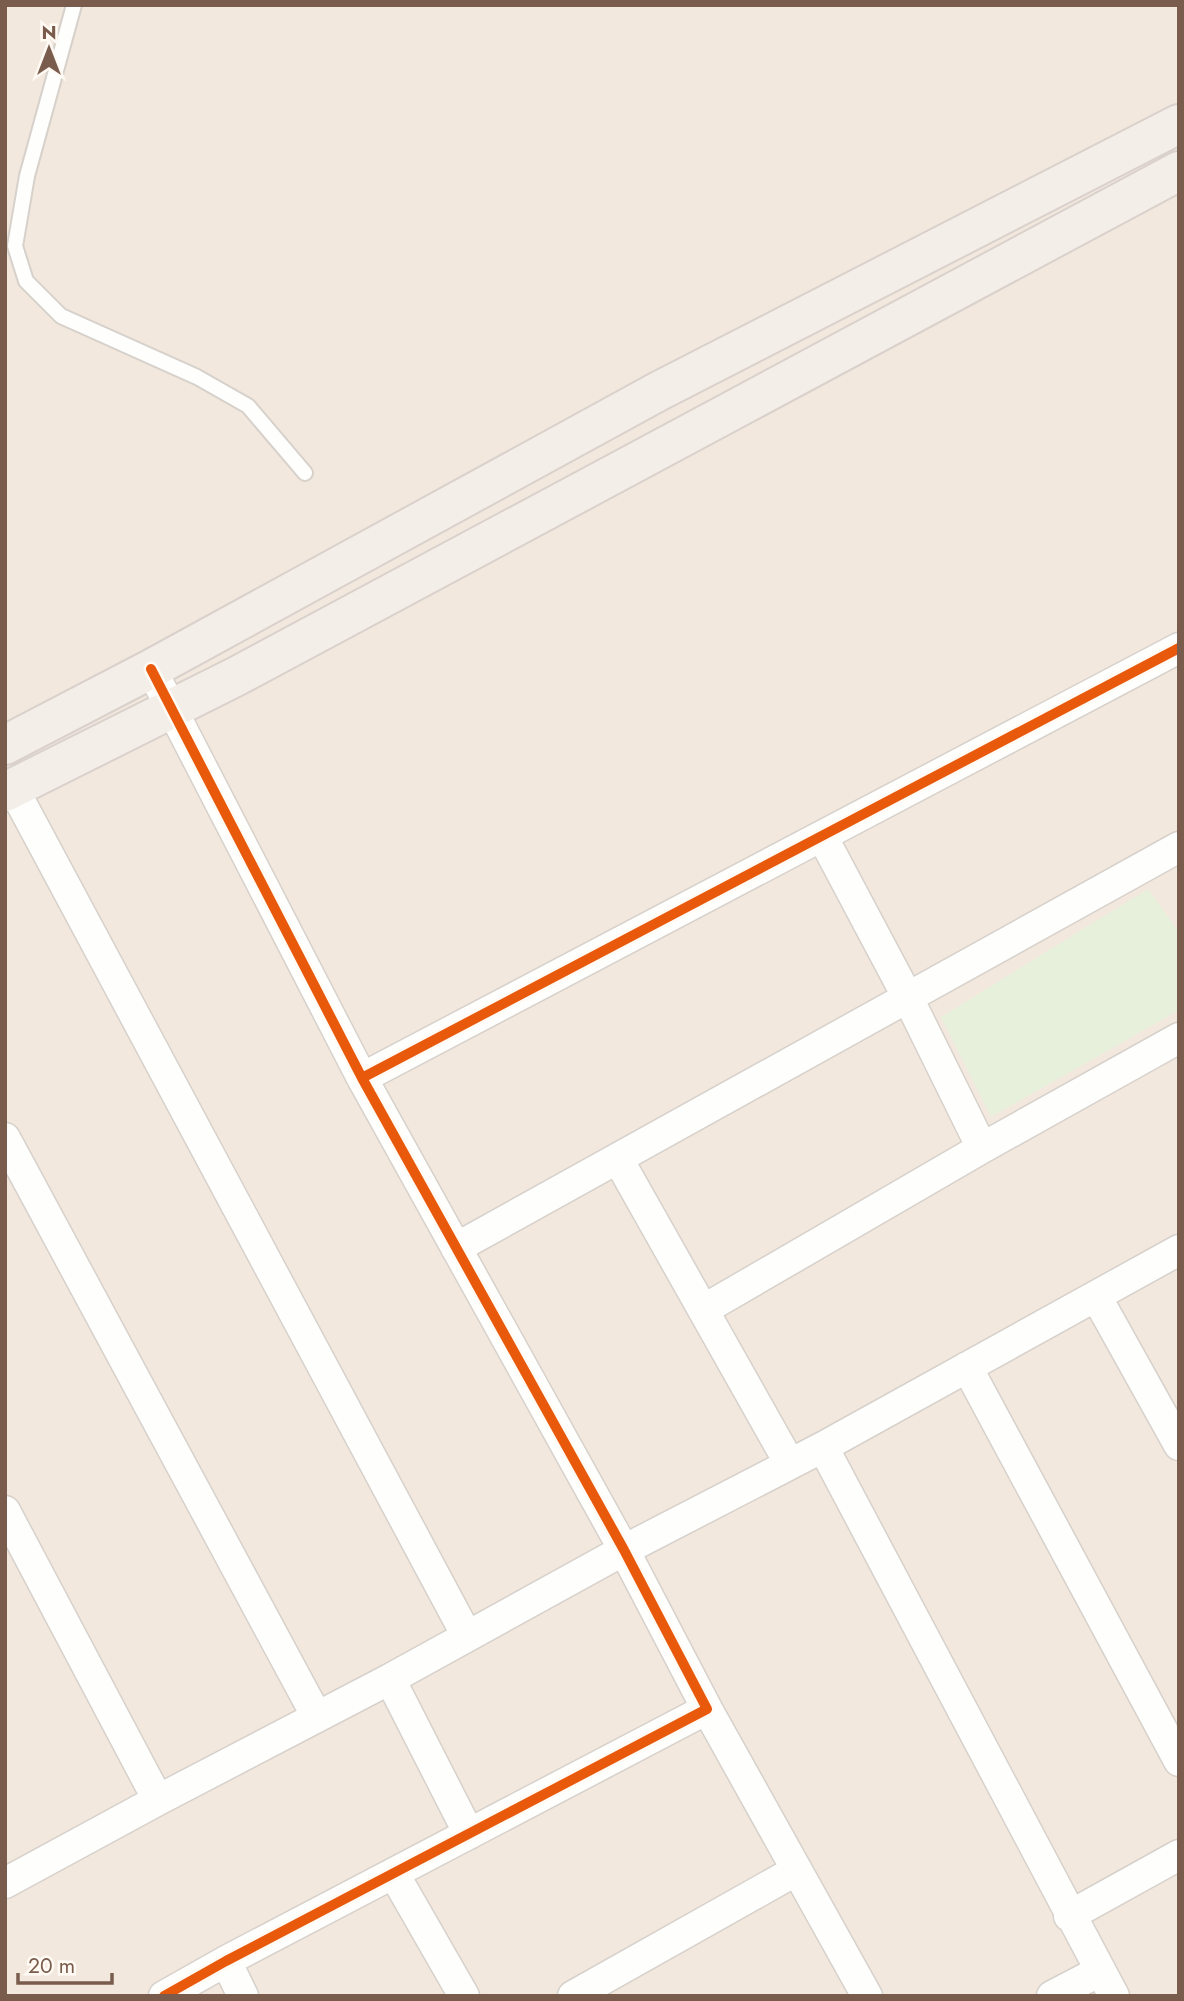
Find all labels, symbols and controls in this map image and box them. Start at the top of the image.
north arrow [14,14,84,84]
text: N [41,19,57,46]
scale bar [18,1941,112,1985]
text: 20 m [28,1951,75,1981]

